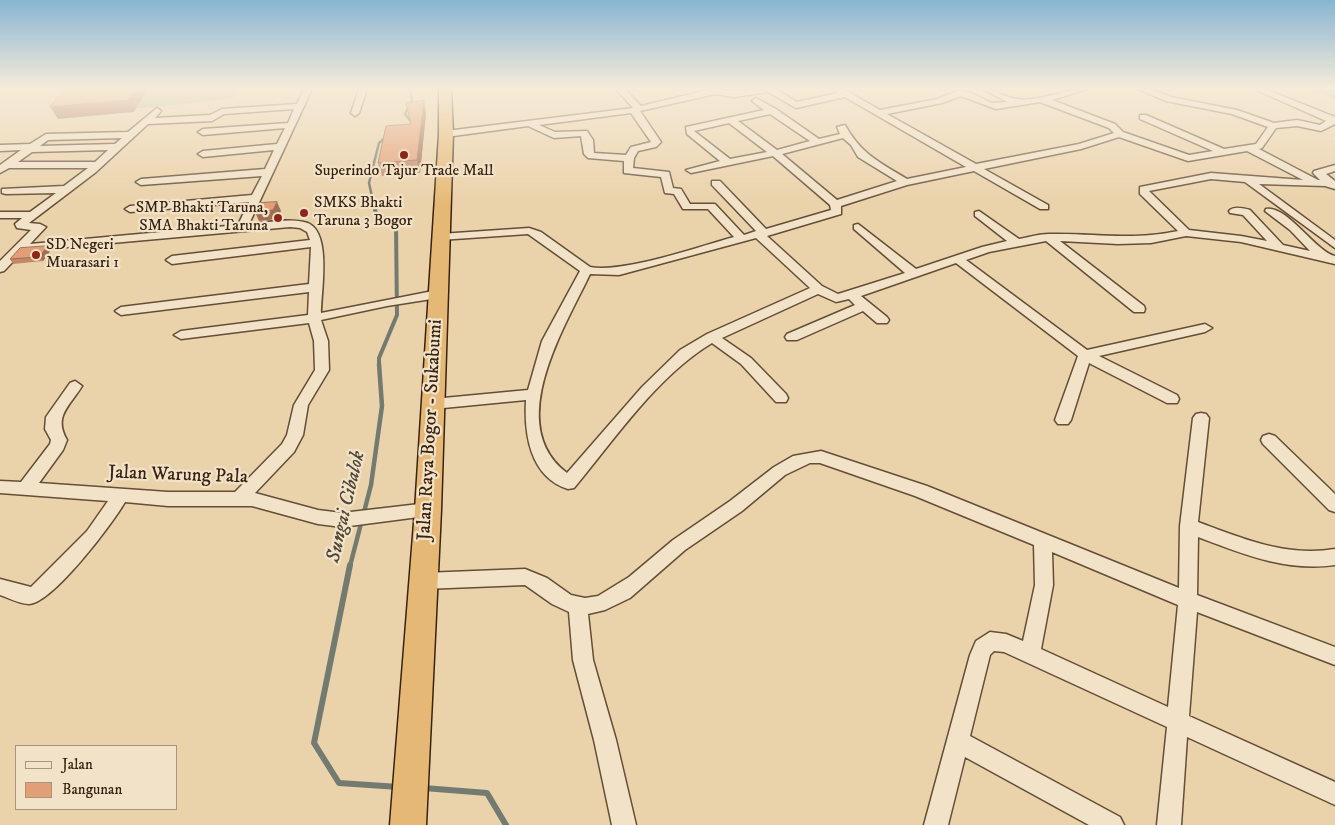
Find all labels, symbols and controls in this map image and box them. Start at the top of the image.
marker: Superindo Tajur Trade Mall [398,149,410,161]
place label: Superindo Tajur Trade Mall [314,162,494,182]
place label: SMKS Bhakti Taruna 3 Bogor [314,194,413,232]
place label: SMP Bhakti Taruna, SMA Bhakti Taruna [136,199,268,237]
marker: SMKS Bhakti Taruna 3 Bogor [298,207,310,219]
marker: SMP Bhakti Taruna, SMA Bhakti Taruna [272,212,284,224]
place label: SD Negeri Muarasari 1 [46,236,119,274]
marker: SD Negeri Muarasari 1 [30,249,42,261]
street label: Jalan Raya Bogor - Sukabumi [414,319,448,541]
water label: Sungai Cibalok [323,449,371,565]
street label: Jalan Warung Pala [108,462,248,490]
legend [15,745,178,810]
text: Jalan [62,755,93,774]
text: Bangunan [62,780,122,799]

